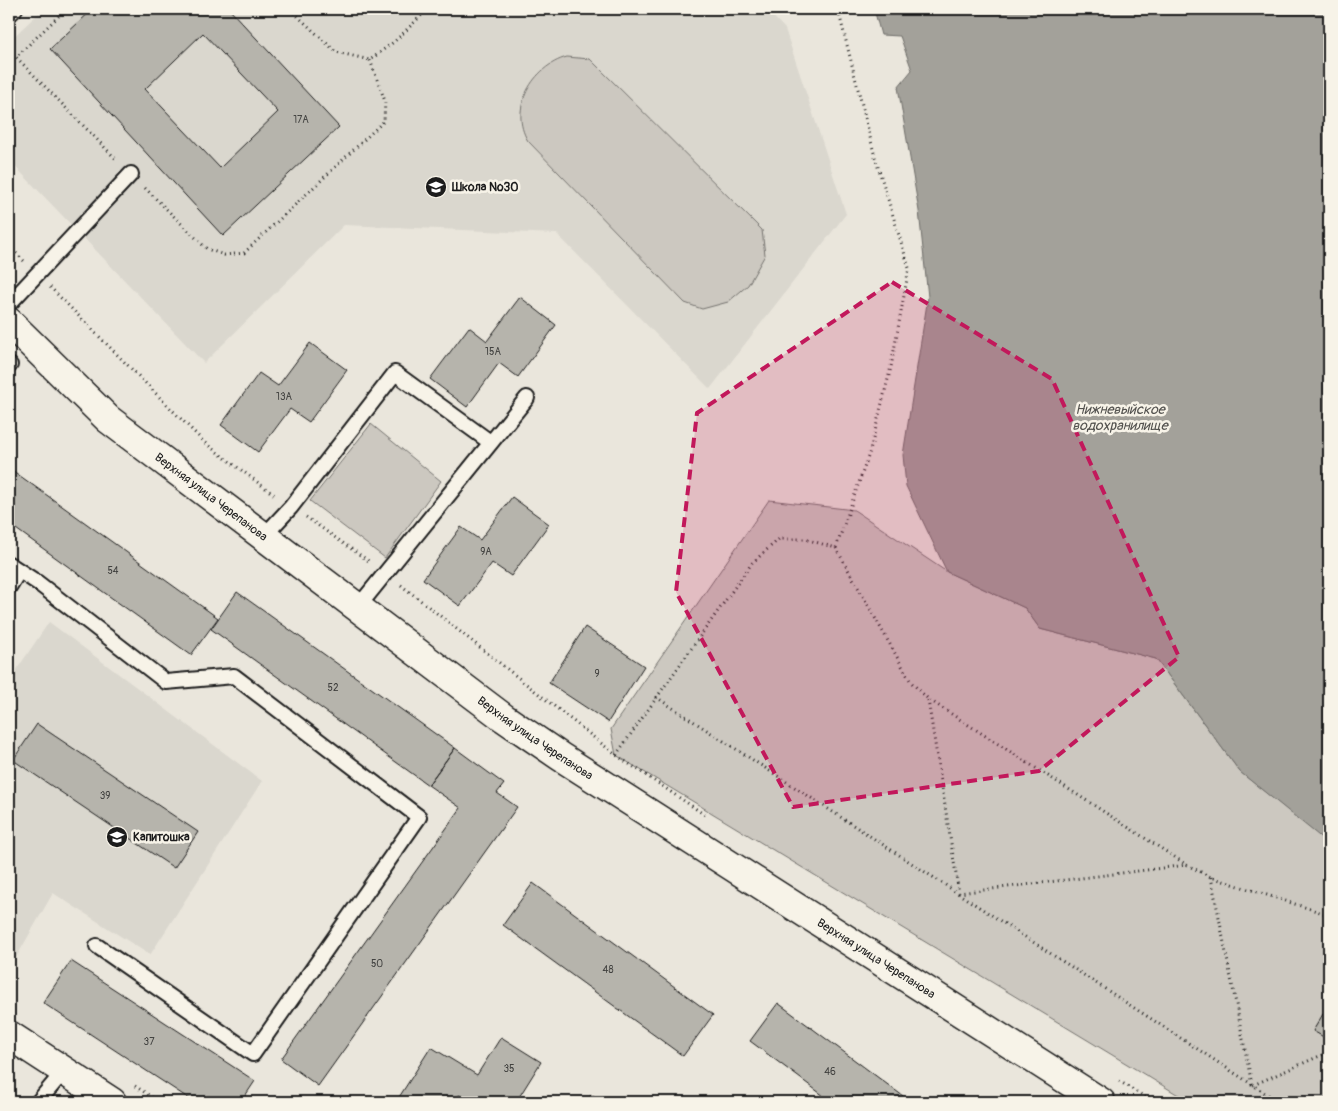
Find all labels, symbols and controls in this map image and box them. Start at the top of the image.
house number: 17А [293,114,309,126]
school or university icon: Школа №30 [424,175,448,199]
place label: Школа №30 [451,180,518,195]
house number: 15А [485,346,501,358]
house number: 13А [276,391,292,403]
water label: Нижневыйское водохранилище [1072,401,1170,434]
street label: Верхняя улица Черепанова [152,450,271,545]
house number: 9А [480,546,492,558]
house number: 54 [107,565,119,577]
house number: 9 [594,668,600,680]
house number: 52 [327,682,339,694]
street label: Верхняя улица Черепанова [474,693,596,783]
house number: 39 [100,790,110,802]
school or university icon: Капитошка [105,825,129,849]
place label: Капитошка [133,830,190,845]
street label: Верхняя улица Черепанова [814,915,938,1002]
house number: 50 [371,958,383,970]
house number: 48 [603,964,613,976]
house number: 37 [144,1036,155,1048]
house number: 35 [504,1063,515,1075]
house number: 46 [824,1066,836,1078]

